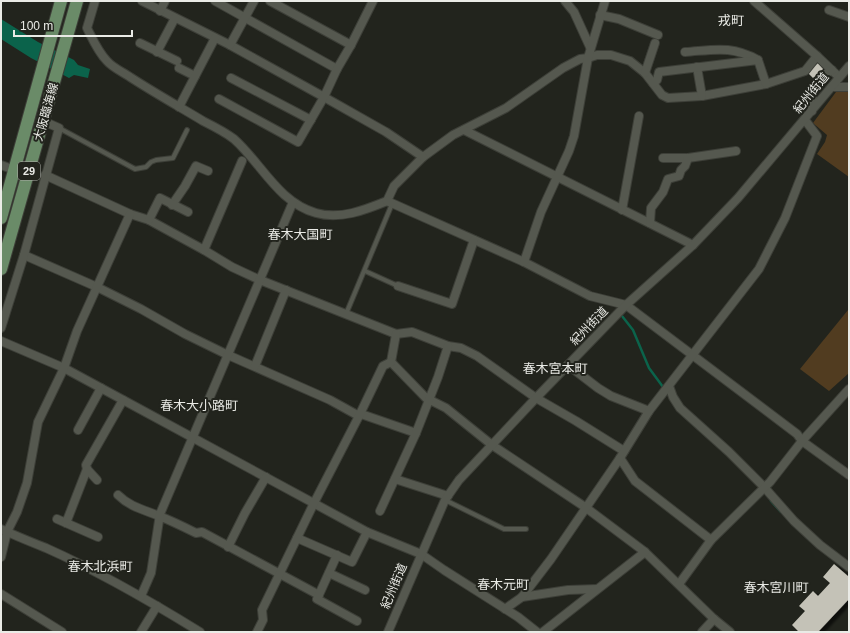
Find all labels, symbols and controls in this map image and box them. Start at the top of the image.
scale bar [14,12,132,38]
district label: 戎町 [718,13,744,28]
text: 100 m [20,19,53,33]
street label: 紀州街道 [790,70,832,116]
street label: 大阪臨海線 [31,81,61,143]
road number: 29 [18,162,40,180]
district label: 春木大国町 [267,227,333,242]
street label: 紀州街道 [567,304,611,348]
district label: 春木宮本町 [522,361,588,376]
district label: 春木大小路町 [160,398,238,413]
district label: 春木北浜町 [67,559,133,574]
street label: 紀州街道 [378,561,410,611]
district label: 春木元町 [477,577,529,592]
district label: 春木宮川町 [743,580,809,595]

